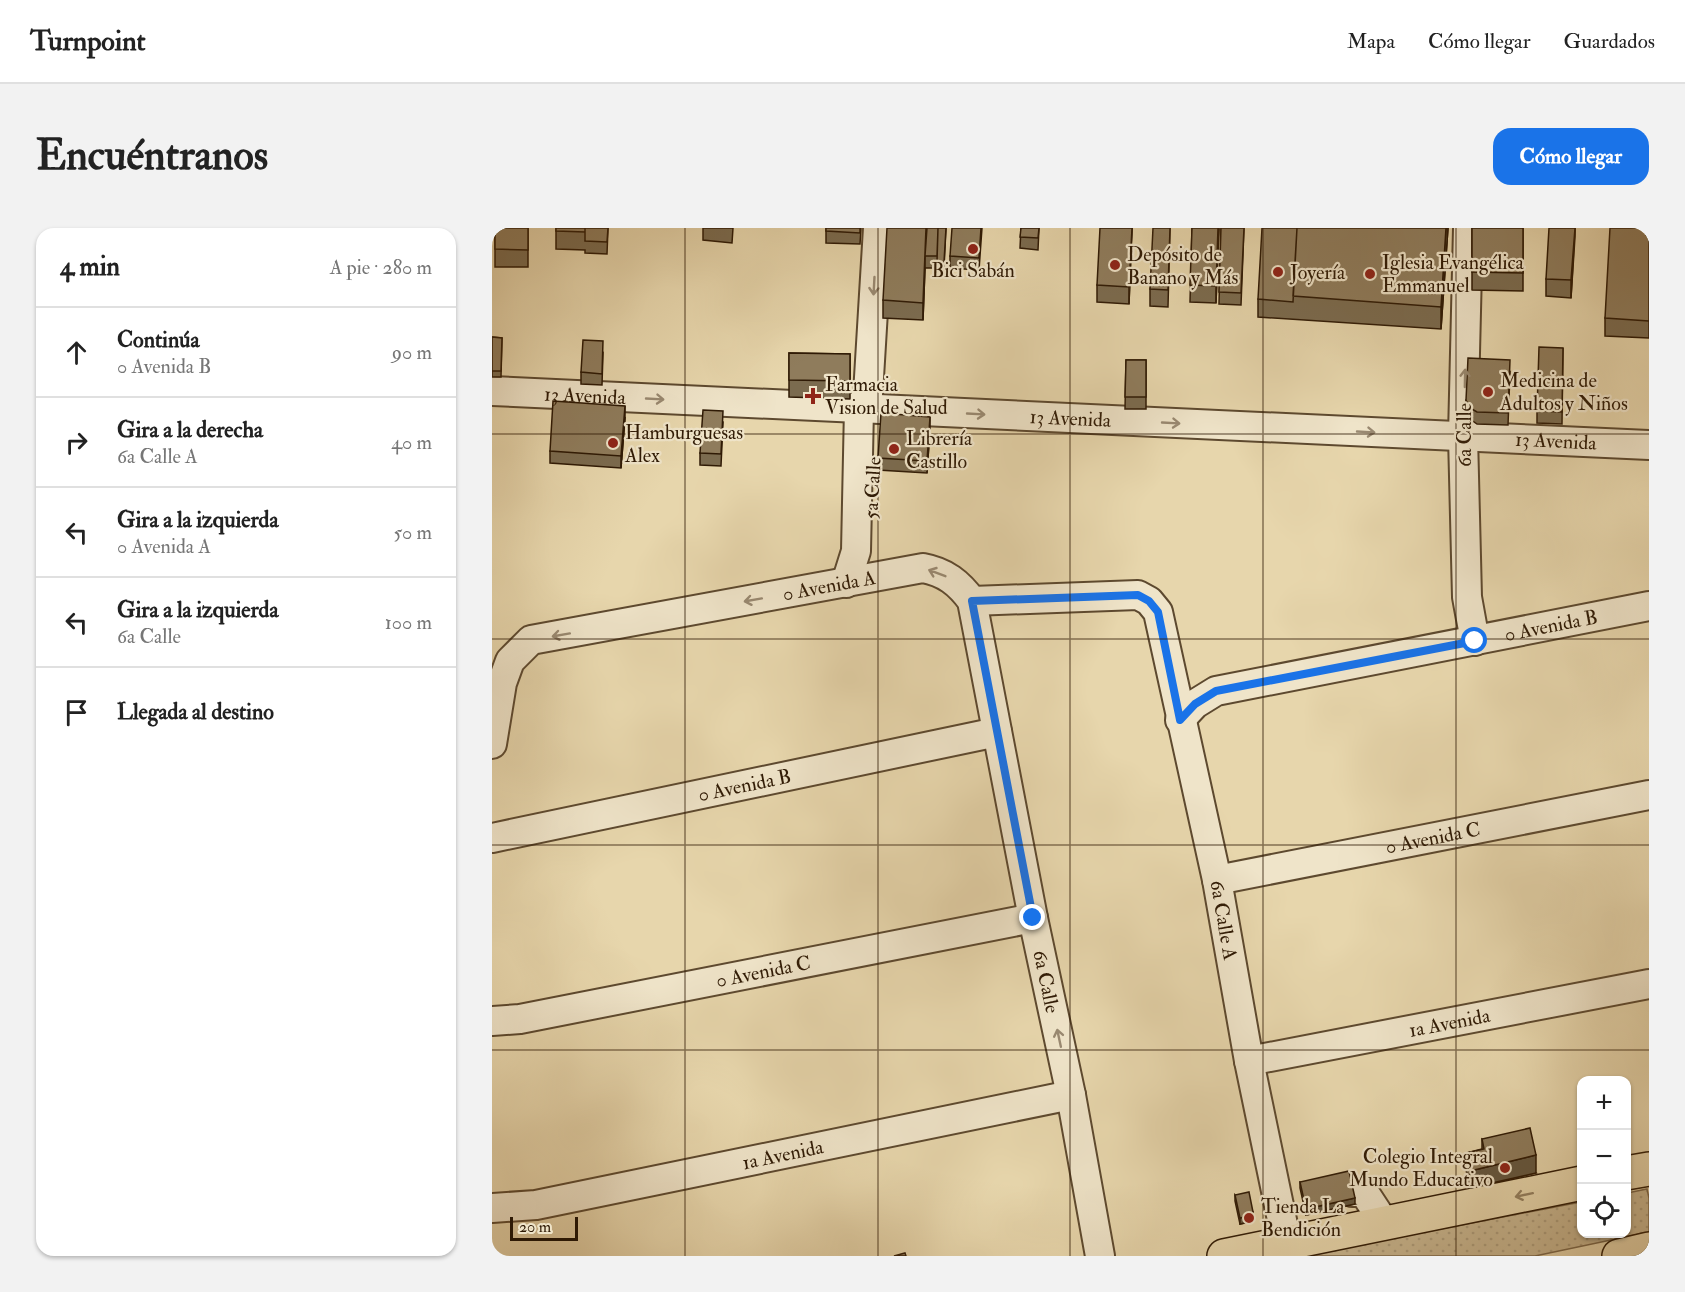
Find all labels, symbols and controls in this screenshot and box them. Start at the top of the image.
text: Turnpoint [30,24,146,59]
text: Mapa [1347,28,1395,55]
text: Cómo llegar [1428,28,1531,55]
text: Guardados [1564,28,1655,55]
button: Cómo llegar [1493,128,1649,185]
text: Encuéntranos [36,130,268,182]
marker: Bici Sabán [966,242,980,256]
place label: Depósito de Banano y Más [1127,242,1238,290]
place label: Iglesia Evangélica Emmanuel [1382,250,1525,298]
text: 4 min [60,251,120,283]
text: A pie · 280 m [330,255,432,280]
place label: Bici Sabán [931,258,1015,283]
marker: Depósito de Banano y Más [1108,258,1122,272]
place label: Joyería [1289,260,1346,285]
marker: Joyería [1271,265,1285,279]
marker: Iglesia Evangélica Emmanuel [1363,267,1377,281]
one-way arrow [868,276,879,296]
text: Continúa [117,326,200,354]
icon: ahead [60,336,93,369]
text: 90 m [392,340,432,365]
text: 0 Avenida B [117,354,211,379]
one-way arrow [1459,368,1470,388]
place label: Medicina de Adultos y Niños [1499,368,1628,416]
place label: Farmacia Vision de Salud [825,372,948,420]
street label: 13 Avenida [543,381,627,410]
marker: Medicina de Adultos y Niños [1481,385,1495,399]
marker: Farmacia Vision de Salud [806,389,820,403]
one-way arrow [645,393,665,404]
street label: 6a Calle [1452,403,1477,467]
street label: 13 Avenida [1029,404,1113,433]
one-way arrow [965,408,985,419]
text: Gira a la derecha [117,416,263,444]
one-way arrow [1160,417,1180,428]
place label: Hamburguesas Alex [624,420,743,468]
icon: right [60,426,93,459]
place label: Librería Castillo [906,426,973,474]
one-way arrow [1355,426,1375,437]
street label: 13 Avenida [1514,427,1598,456]
text: 40 m [391,430,432,455]
marker: Hamburguesas Alex [606,436,620,450]
marker: Librería Castillo [887,442,901,456]
text: 6a Calle A [117,444,198,469]
street label: 5a Calle [858,456,887,520]
text: Gira a la izquierda [117,506,278,534]
icon: left [60,516,93,549]
text: 50 m [393,520,432,545]
text: 0 Avenida A [117,534,211,559]
street label: 0 Avenida A [781,565,878,607]
one-way arrow [929,566,947,577]
one-way arrow [743,595,763,606]
text: Gira a la izquierda [117,596,278,624]
street label: 0 Avenida B [1502,604,1600,647]
icon: left [60,606,93,639]
text: 100 m [385,610,432,635]
text: 6a Calle [117,624,181,649]
route start [1461,627,1487,653]
one-way arrow [552,630,571,641]
icon: arrive [60,696,93,729]
text: Llegada al destino [117,698,274,726]
street label: 0 Avenida B [696,764,793,807]
street label: 0 Avenida C [1383,816,1482,860]
street label: 6a Calle A [1204,878,1243,962]
route end [1019,904,1045,930]
street label: 6a Calle [1027,948,1065,1016]
street label: 0 Avenida C [714,950,813,993]
street label: 1a Avenida [1407,1003,1493,1043]
one-way arrow [1052,1029,1064,1048]
map controls [1577,1076,1631,1238]
button: + [1577,1076,1631,1130]
button: − [1577,1130,1631,1184]
street label: 1a Avenida [740,1134,826,1175]
place label: Colegio Integral Mundo Educativo [1349,1144,1493,1192]
marker: Colegio Integral Mundo Educativo [1498,1161,1512,1175]
button: locate [1577,1184,1631,1238]
one-way arrow [1515,1190,1535,1201]
place label: Tienda La Bendición [1261,1194,1345,1242]
marker: Tienda La Bendición [1242,1211,1256,1225]
scale bar [510,1214,578,1242]
text: 20 m [519,1217,551,1237]

